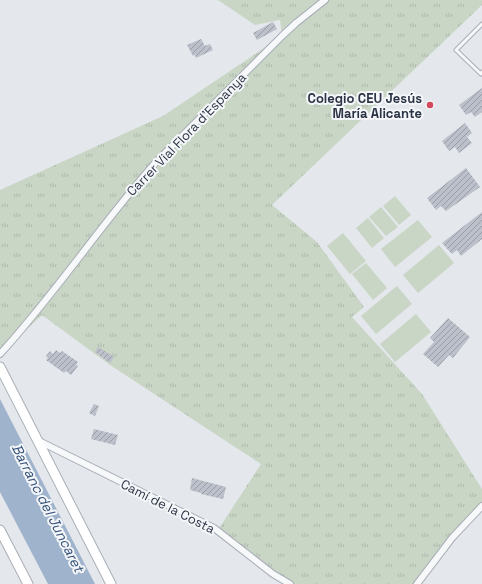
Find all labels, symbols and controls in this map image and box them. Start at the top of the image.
street label: Carrer Vial Flora d'Espanya [123,69,250,200]
place label: Colegio CEU Jesús María Alicante [308,90,422,122]
marker: Colegio CEU Jesús María Alicante [425,100,435,110]
water label: Barranc del Juncaret [8,441,89,577]
street label: Camí de la Costa [118,475,218,538]

